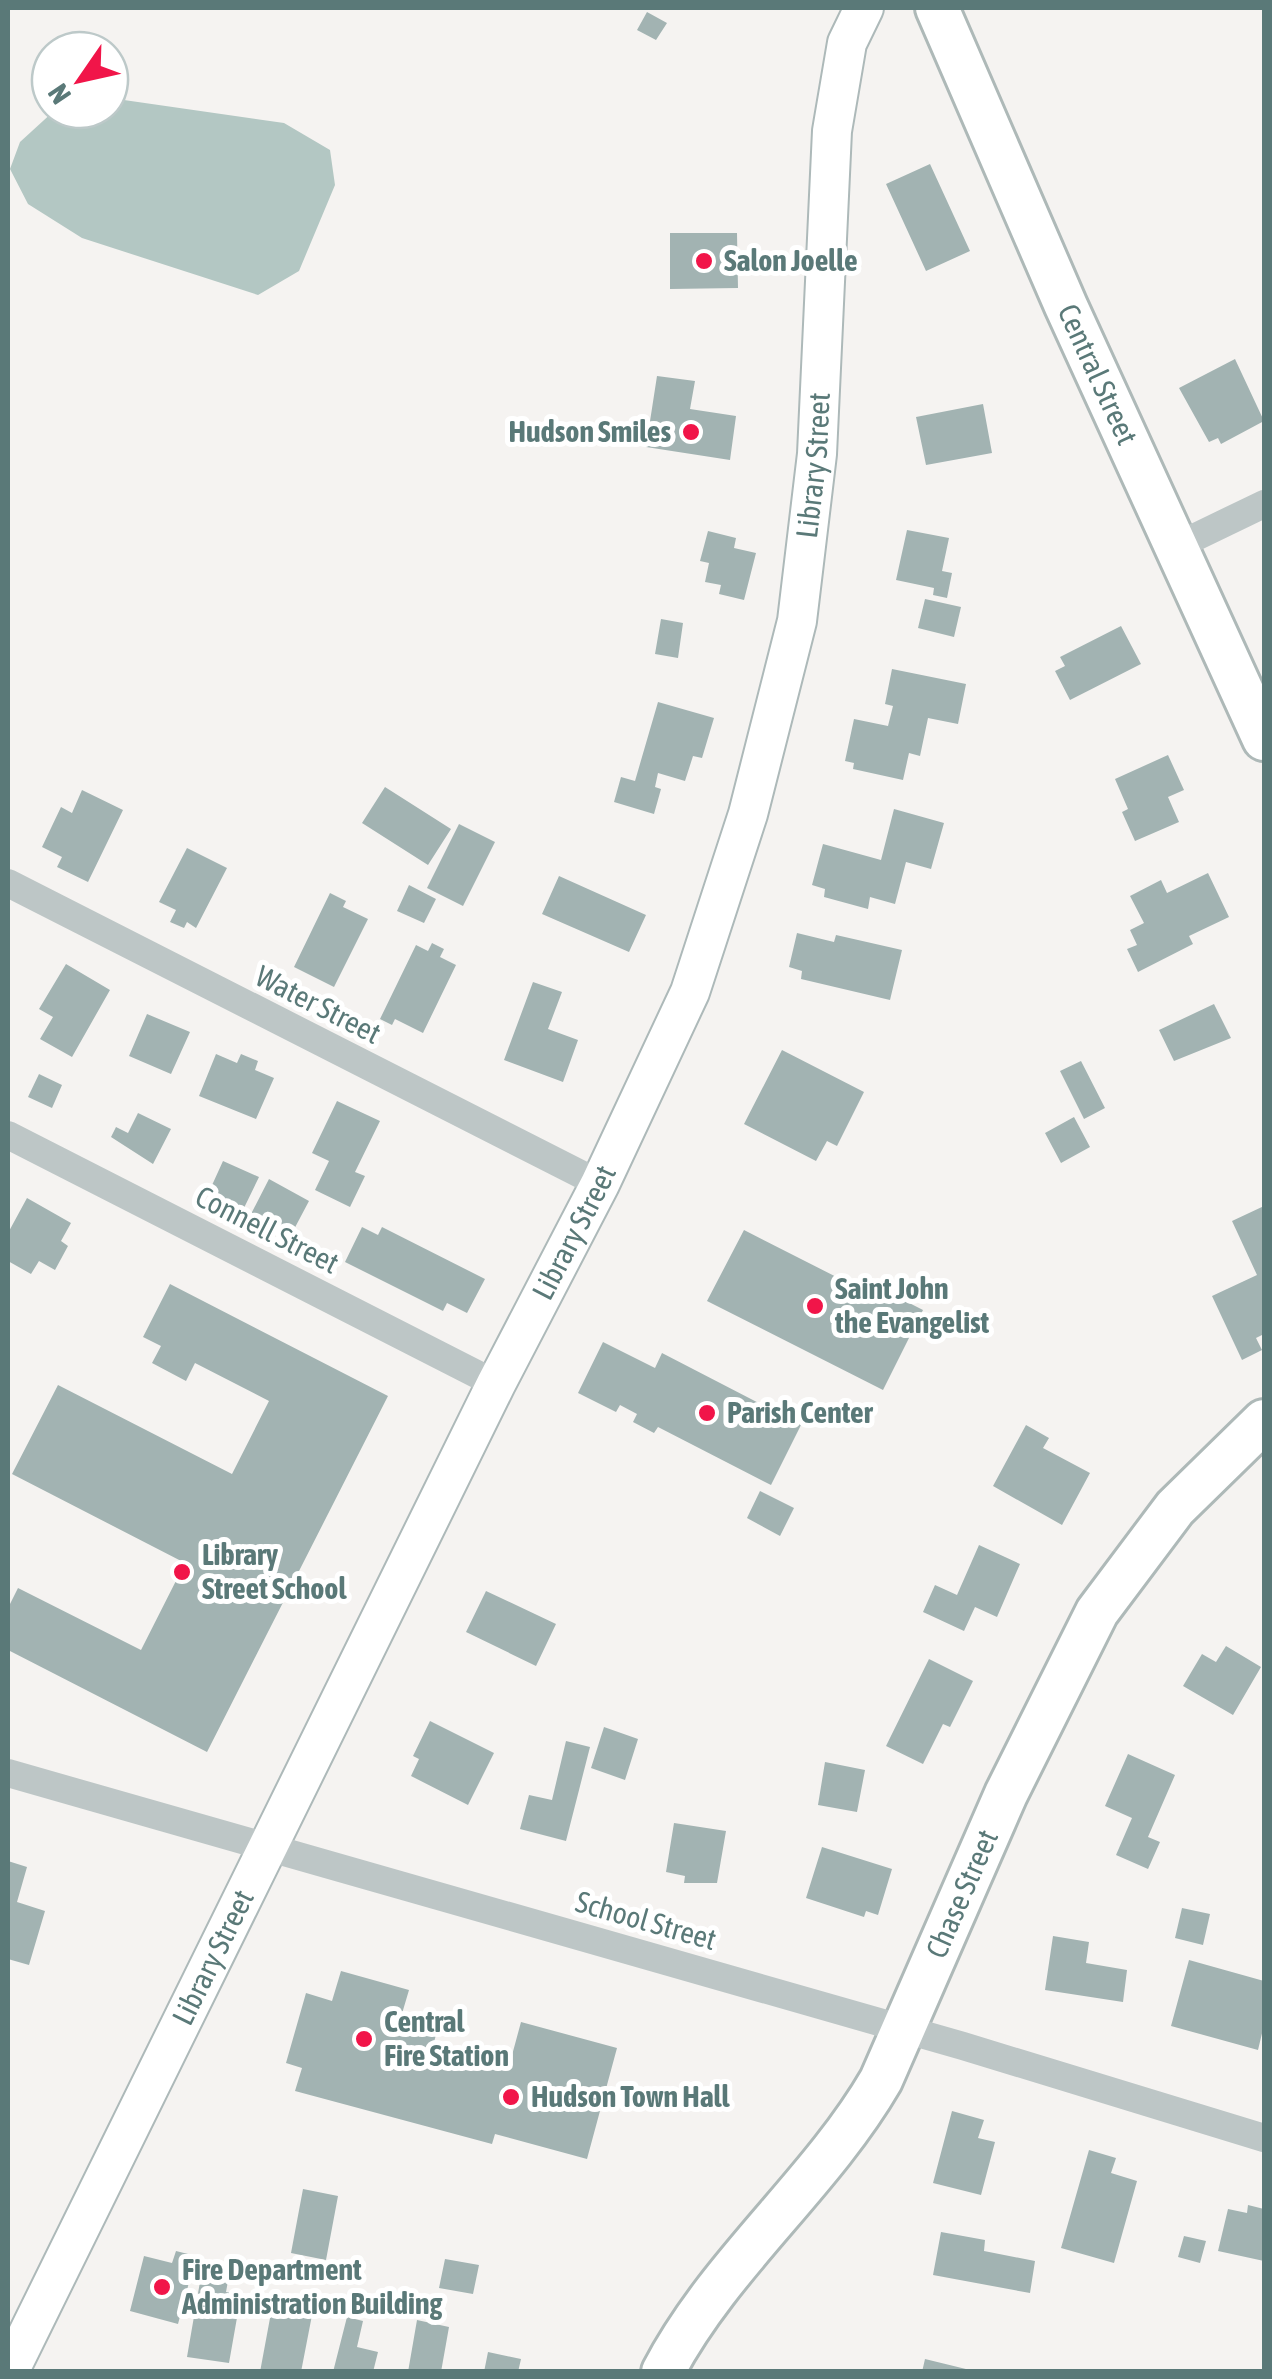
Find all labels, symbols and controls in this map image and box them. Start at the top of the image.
north arrow [30,30,130,130]
text: N [41,78,77,110]
place label: Salon Joelle [724,243,858,277]
marker: Salon Joelle [693,250,715,272]
street label: Central Street [1051,299,1145,450]
street label: Library Street [789,392,836,540]
place label: Hudson Smiles [509,414,671,448]
marker: Hudson Smiles [680,421,702,443]
street label: Water Street [250,958,387,1050]
street label: Library Street [525,1160,622,1305]
street label: Connell Street [190,1179,345,1280]
place label: Saint John the Evangelist [834,1271,990,1339]
marker: Saint John the Evangelist [804,1295,826,1317]
place label: Parish Center [727,1395,874,1429]
marker: Parish Center [696,1402,718,1424]
place label: Library Street School [202,1537,347,1605]
marker: Library Street School [171,1561,193,1583]
street label: Chase Street [918,1824,1004,1963]
street label: Library Street [165,1884,260,2030]
street label: School Street [572,1884,720,1956]
place label: Central Fire Station [384,2004,509,2072]
marker: Central Fire Station [353,2028,375,2050]
place label: Hudson Town Hall [531,2079,731,2113]
marker: Hudson Town Hall [500,2086,522,2108]
place label: Fire Department Administration Building [181,2252,443,2320]
marker: Fire Department Administration Building [151,2276,173,2298]

